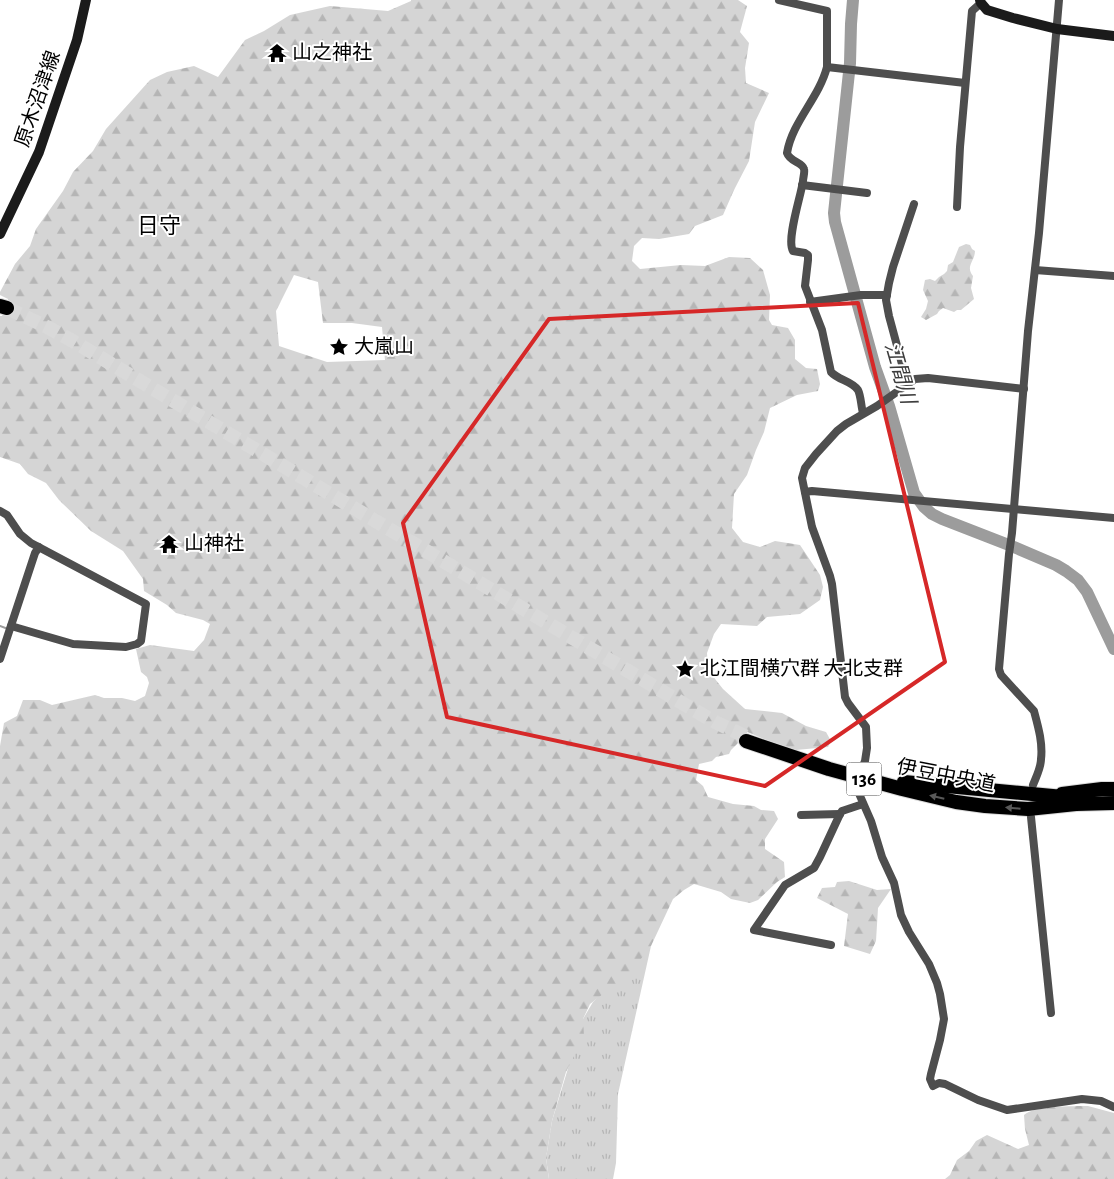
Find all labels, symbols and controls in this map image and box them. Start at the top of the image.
temple icon: 山之神社 [266,42,288,64]
place label: 山之神社 [292,42,372,63]
street label: 原木沼津線 [10,48,64,150]
district label: 日守 [137,214,181,237]
place icon: 大嵐山 [328,336,350,358]
place label: 大嵐山 [354,336,414,357]
water label: 江間川 [881,340,920,408]
temple icon: 山神社 [158,533,180,555]
place label: 山神社 [184,533,244,554]
place icon: 北江間横穴群 大北支群 [674,658,696,680]
place label: 北江間横穴群 大北支群 [700,658,903,679]
street label: 伊豆中央道 [895,756,997,795]
road number: 136 [846,762,882,796]
one-way arrow [929,793,944,801]
one-way arrow [1005,804,1021,812]

